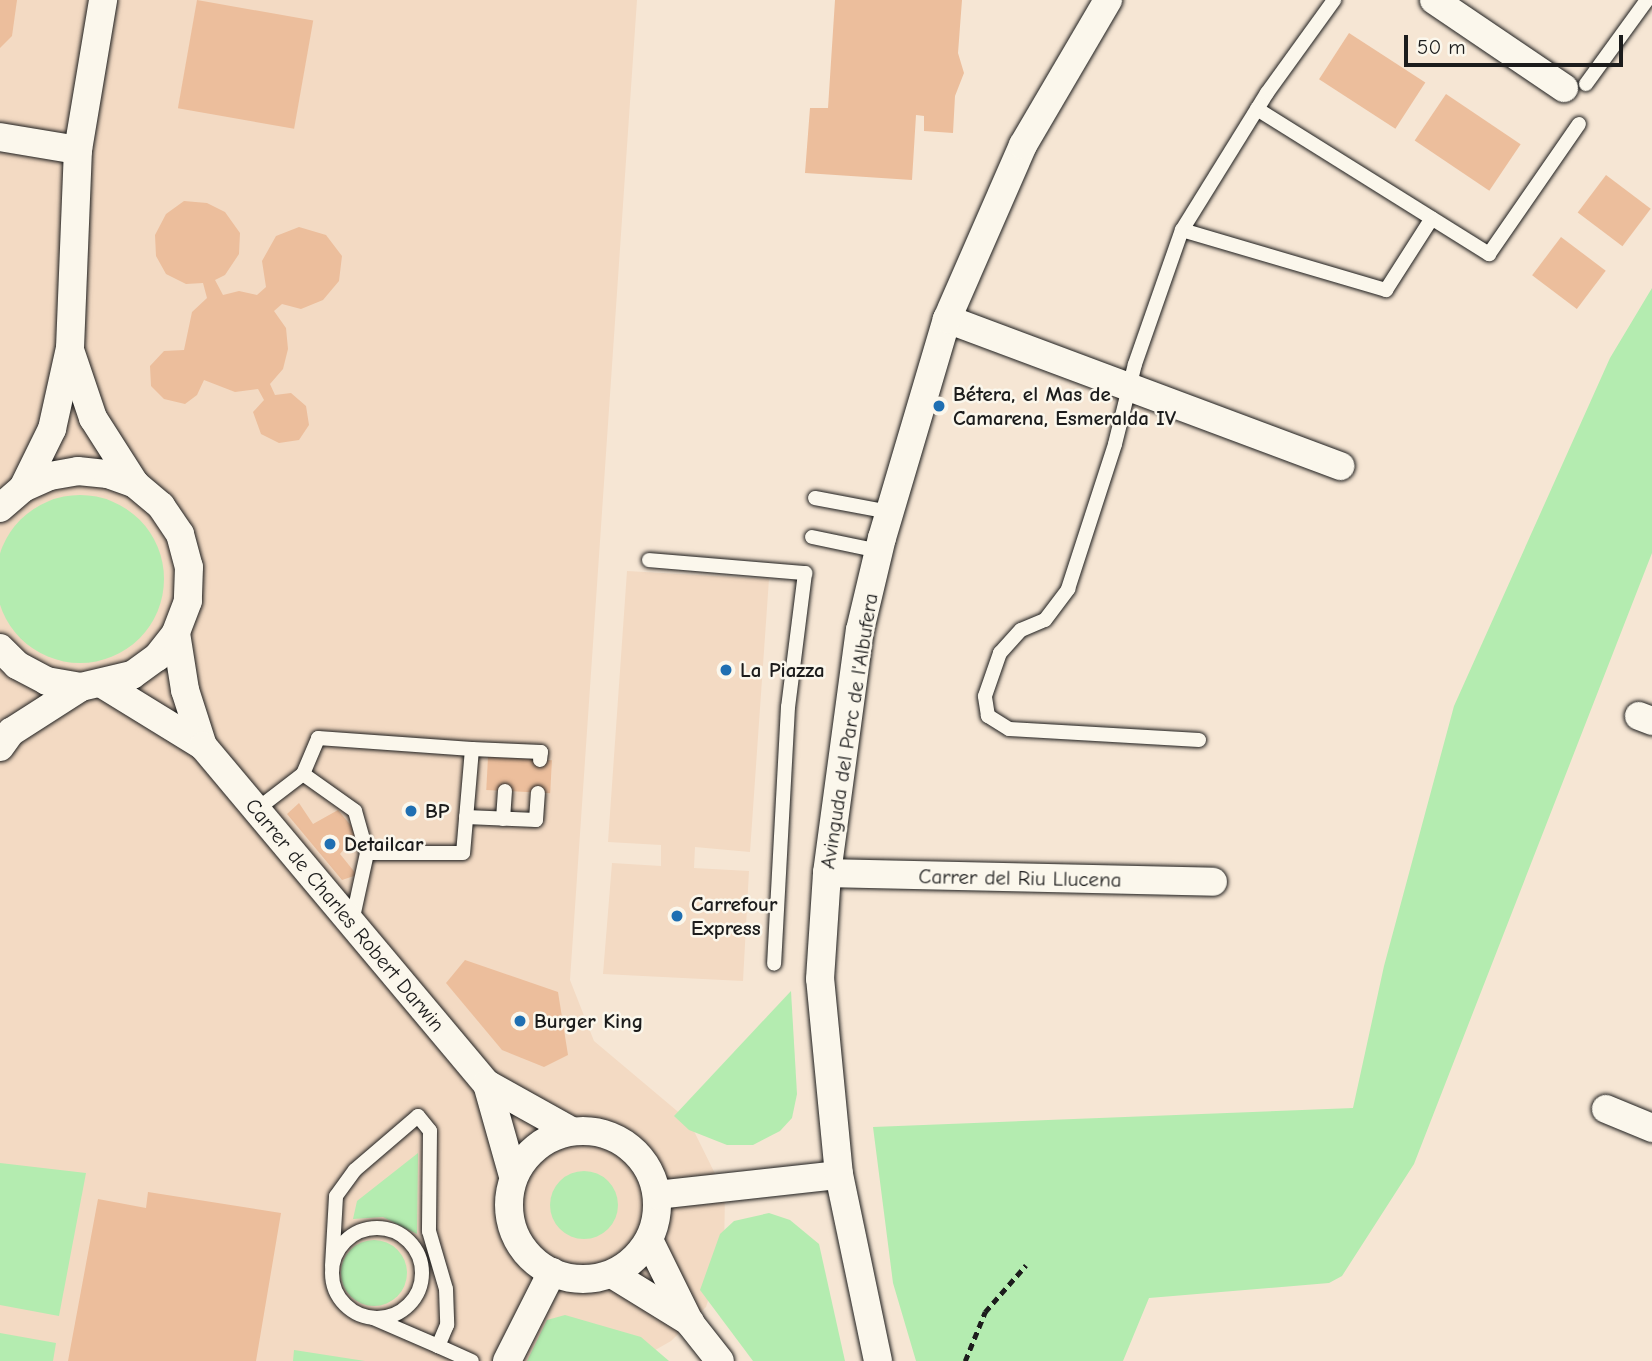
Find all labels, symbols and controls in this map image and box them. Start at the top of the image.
scale bar [1407,21,1626,65]
text: 50 m [1417,35,1466,59]
place label: Bétera, el Mas de Camarena, Esmeralda IV [953,381,1176,431]
marker: Bétera, el Mas de Camarena, Esmeralda IV [931,398,947,414]
street label: Avinguda del Parc de l'Albufera [815,591,883,871]
place label: La Piazza [740,657,825,683]
marker: La Piazza [718,662,734,678]
street label: Carrer de Charles Robert Darwin [240,793,450,1037]
place label: BP [425,798,449,824]
marker: BP [403,803,419,819]
place label: Detailcar [344,831,424,857]
marker: Detailcar [322,836,338,852]
street label: Carrer del Riu Llucena [918,864,1122,892]
place label: Carrefour Express [691,891,777,941]
marker: Carrefour Express [669,908,685,924]
place label: Burger King [534,1008,643,1034]
marker: Burger King [512,1013,528,1029]

